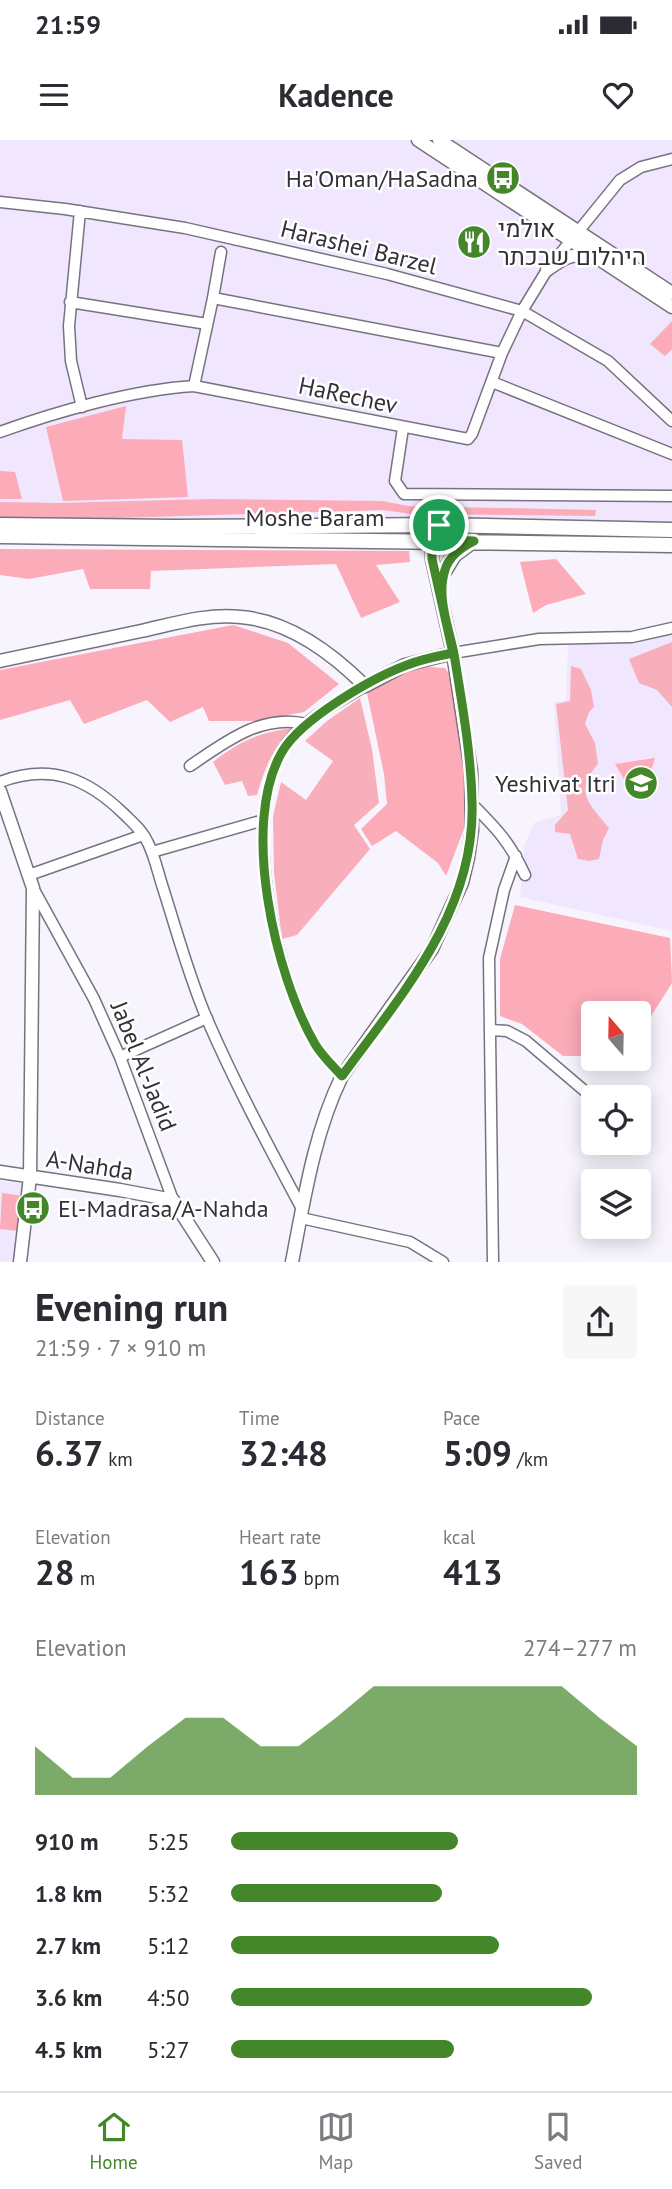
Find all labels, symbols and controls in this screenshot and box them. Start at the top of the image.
text: 21:59 [35,8,101,41]
text: Kadence [278,74,394,116]
icon: menu [35,76,73,114]
icon: heart [599,76,637,114]
bus stop icon: Ha'Oman/HaSadna [484,159,522,197]
place label: Ha'Oman/HaSadna [286,163,478,194]
street label: Harashei Barzel [278,213,440,281]
place label: אולמי היהלום שבכתר [498,213,646,272]
restaurant icon: אולמי היהלום שבכתר [455,223,493,261]
street label: HaRechev [296,369,401,421]
pin [409,495,469,555]
street label: Moshe Baram [245,502,385,533]
icon: arrive [420,506,458,544]
school or university icon: Yeshivat Itri [622,764,660,802]
place label: Yeshivat Itri [495,768,616,799]
street label: Jabel Al-Jadid [103,996,184,1136]
north arrow [581,1001,651,1071]
map controls [581,1001,651,1239]
button: locate [581,1085,651,1155]
street label: A-Nahda [44,1143,136,1187]
button: layers [581,1169,651,1239]
bus stop icon: El-Madrasa/A-Nahda [14,1189,52,1227]
place label: El-Madrasa/A-Nahda [58,1193,269,1224]
text: Evening run [35,1282,228,1331]
button: share [563,1285,637,1359]
text: 21:59 · 7 × 910 m [35,1333,206,1362]
text: Distance [35,1406,105,1430]
text: Time [239,1406,280,1430]
text: Pace [443,1406,480,1430]
text: 6.37 [35,1430,103,1476]
text: 32:48 [239,1430,328,1476]
text: 5:09 [443,1430,512,1476]
text: km [103,1447,133,1471]
text: /km [512,1447,548,1471]
text: Elevation [35,1525,111,1549]
text: Heart rate [239,1525,321,1549]
text: kcal [443,1525,475,1549]
text: 28 [35,1549,75,1595]
text: 163 [239,1549,299,1595]
text: 413 [443,1549,503,1595]
text: m [75,1566,95,1590]
text: bpm [299,1566,340,1590]
text: Elevation [35,1633,127,1662]
text: 274–277 m [523,1633,637,1662]
text: 910 m [35,1827,98,1856]
text: 5:25 [147,1827,190,1856]
text: 1.8 km [35,1879,102,1908]
text: 5:32 [147,1879,190,1908]
text: 2.7 km [35,1931,101,1960]
text: 5:12 [147,1931,190,1960]
text: 3.6 km [35,1983,102,2012]
text: 4:50 [147,1983,190,2012]
text: 4.5 km [35,2035,102,2064]
text: 5:27 [147,2035,190,2064]
tab: Home [90,2108,138,2174]
tab: Map [317,2108,355,2174]
tab: Saved [534,2108,582,2174]

